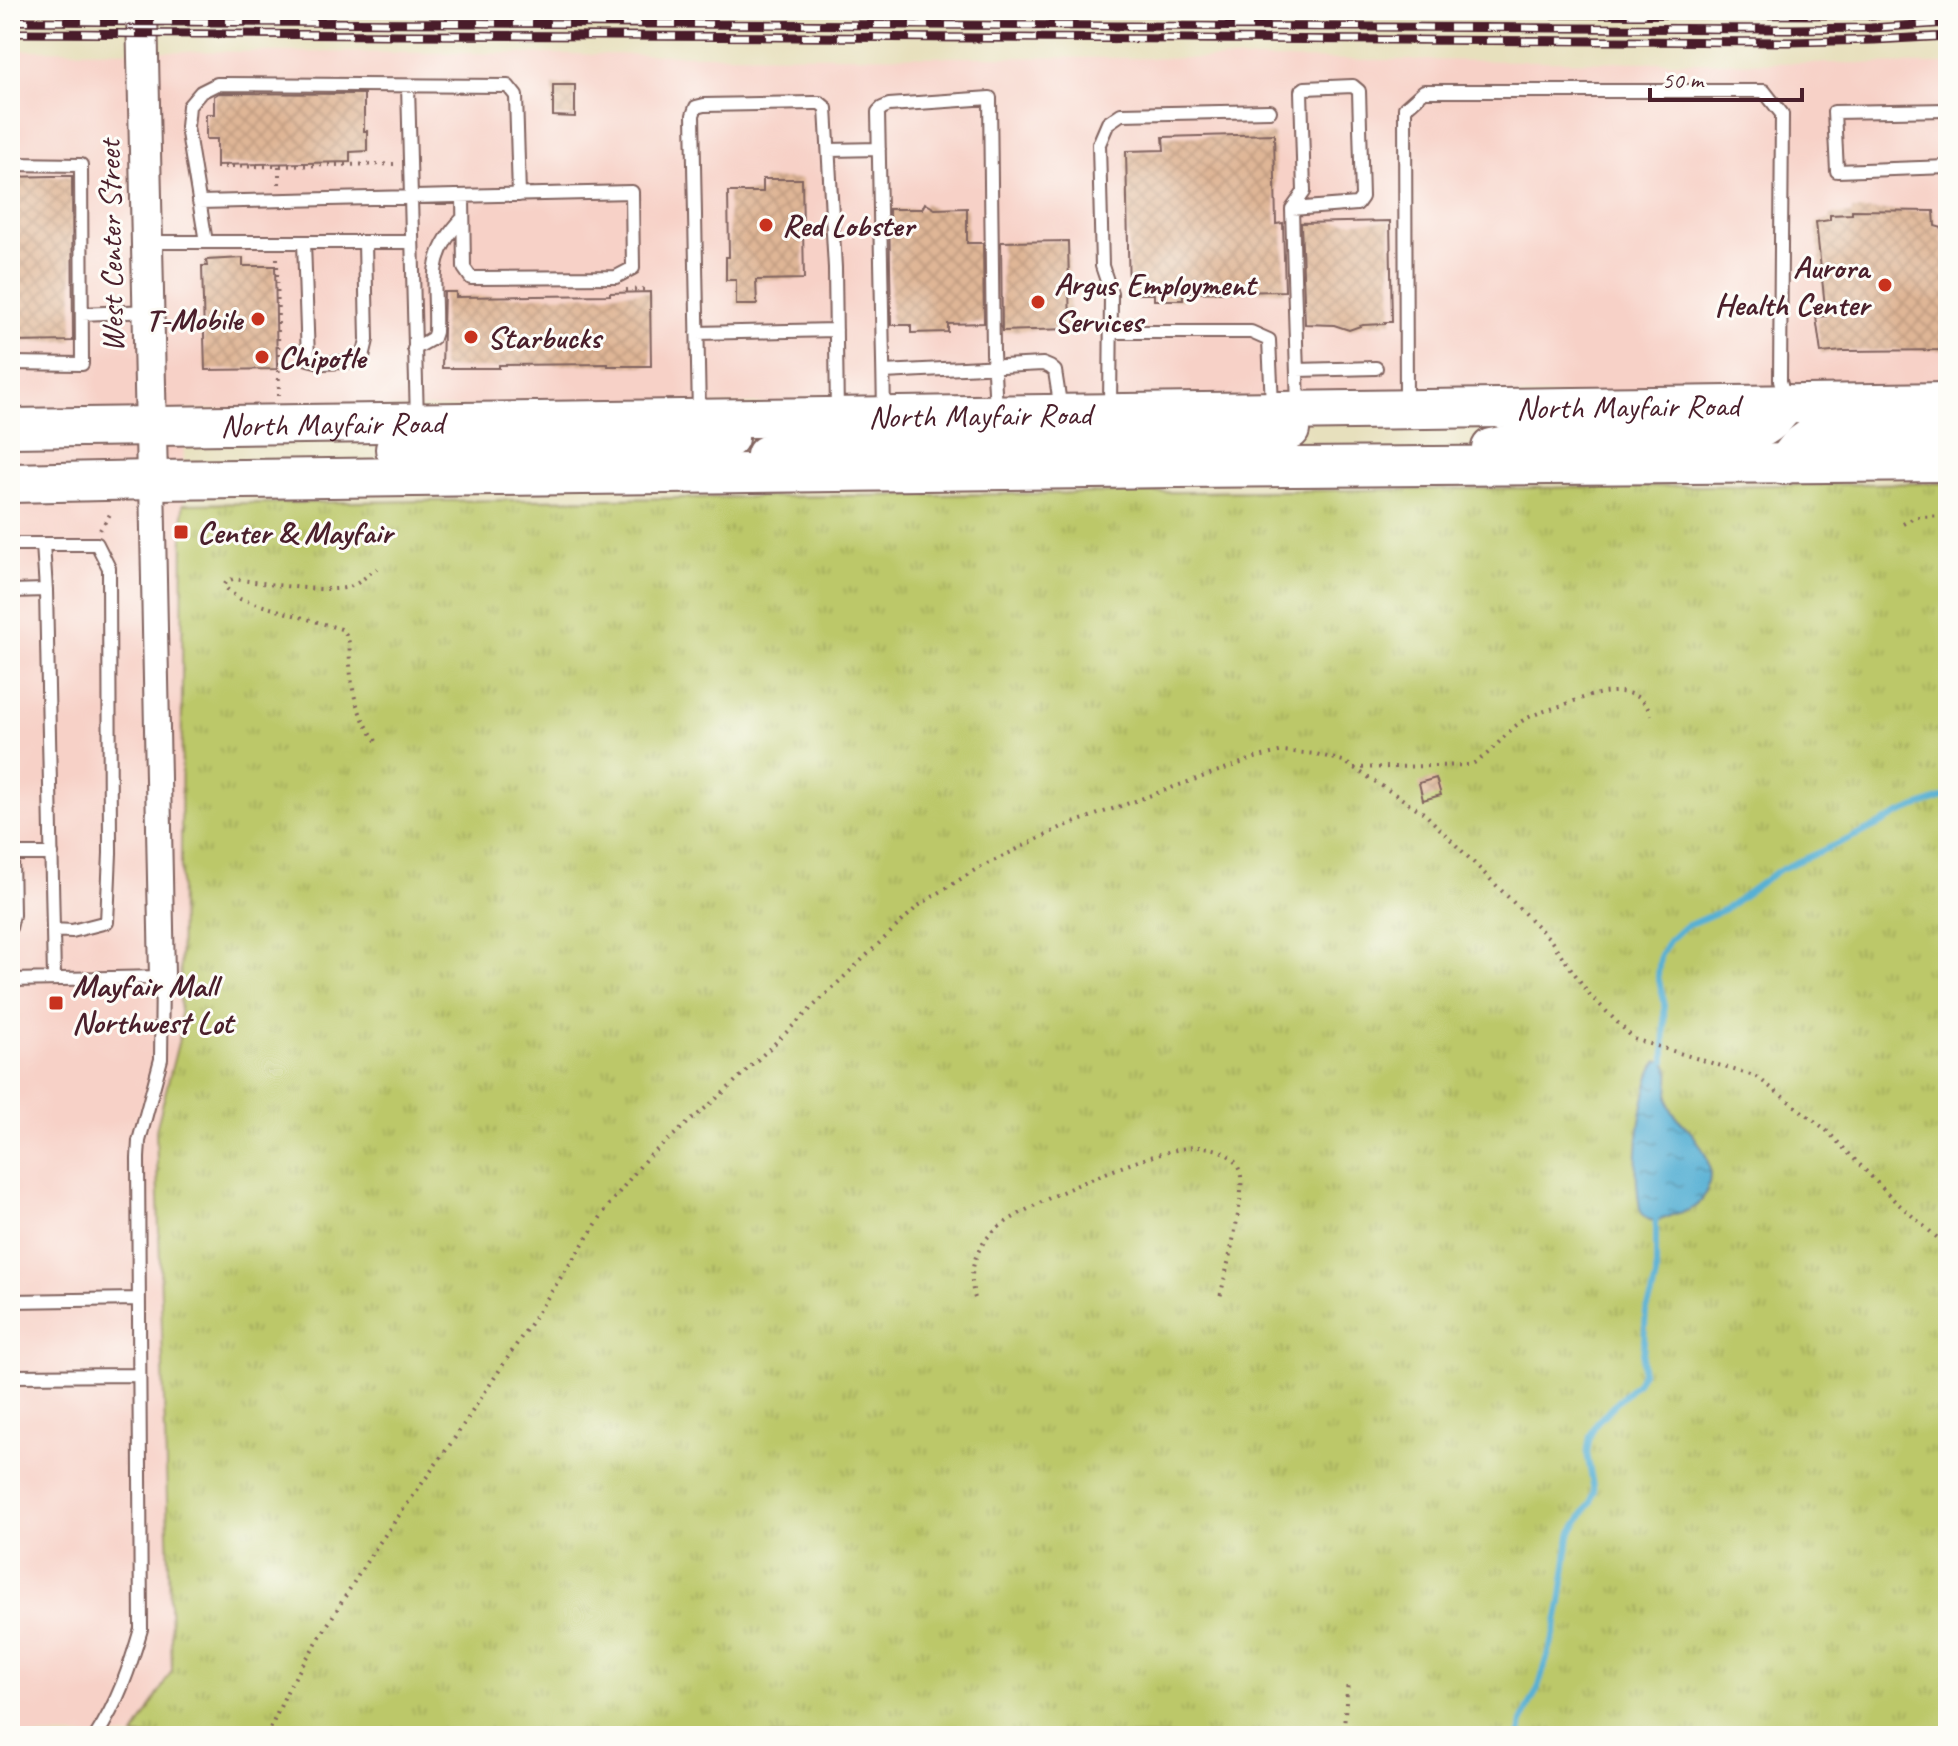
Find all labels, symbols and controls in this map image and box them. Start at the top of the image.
scale bar [1650,52,1802,102]
text: 50 m [1662,65,1705,95]
street label: West Center Street [89,136,133,353]
place label: Red Lobster [782,205,917,246]
marker: Red Lobster [757,216,775,234]
place label: Aurora Health Center [1715,247,1872,325]
place label: Argus Employment Services [1054,264,1259,342]
marker: Aurora Health Center [1876,276,1894,294]
marker: Argus Employment Services [1029,293,1047,311]
place label: T-Mobile [145,299,244,340]
marker: T-Mobile [249,310,267,328]
place label: Starbucks [487,317,604,358]
marker: Starbucks [462,328,480,346]
place label: Chipotle [278,337,368,378]
marker: Chipotle [253,348,271,366]
street label: North Mayfair Road [1516,384,1744,428]
street label: North Mayfair Road [868,393,1096,437]
street label: North Mayfair Road [220,402,448,446]
place label: Center & Mayfair [197,512,396,553]
marker: Center & Mayfair [172,523,190,541]
place label: Mayfair Mall Northwest Lot [72,965,236,1043]
marker: Mayfair Mall Northwest Lot [47,994,65,1012]

